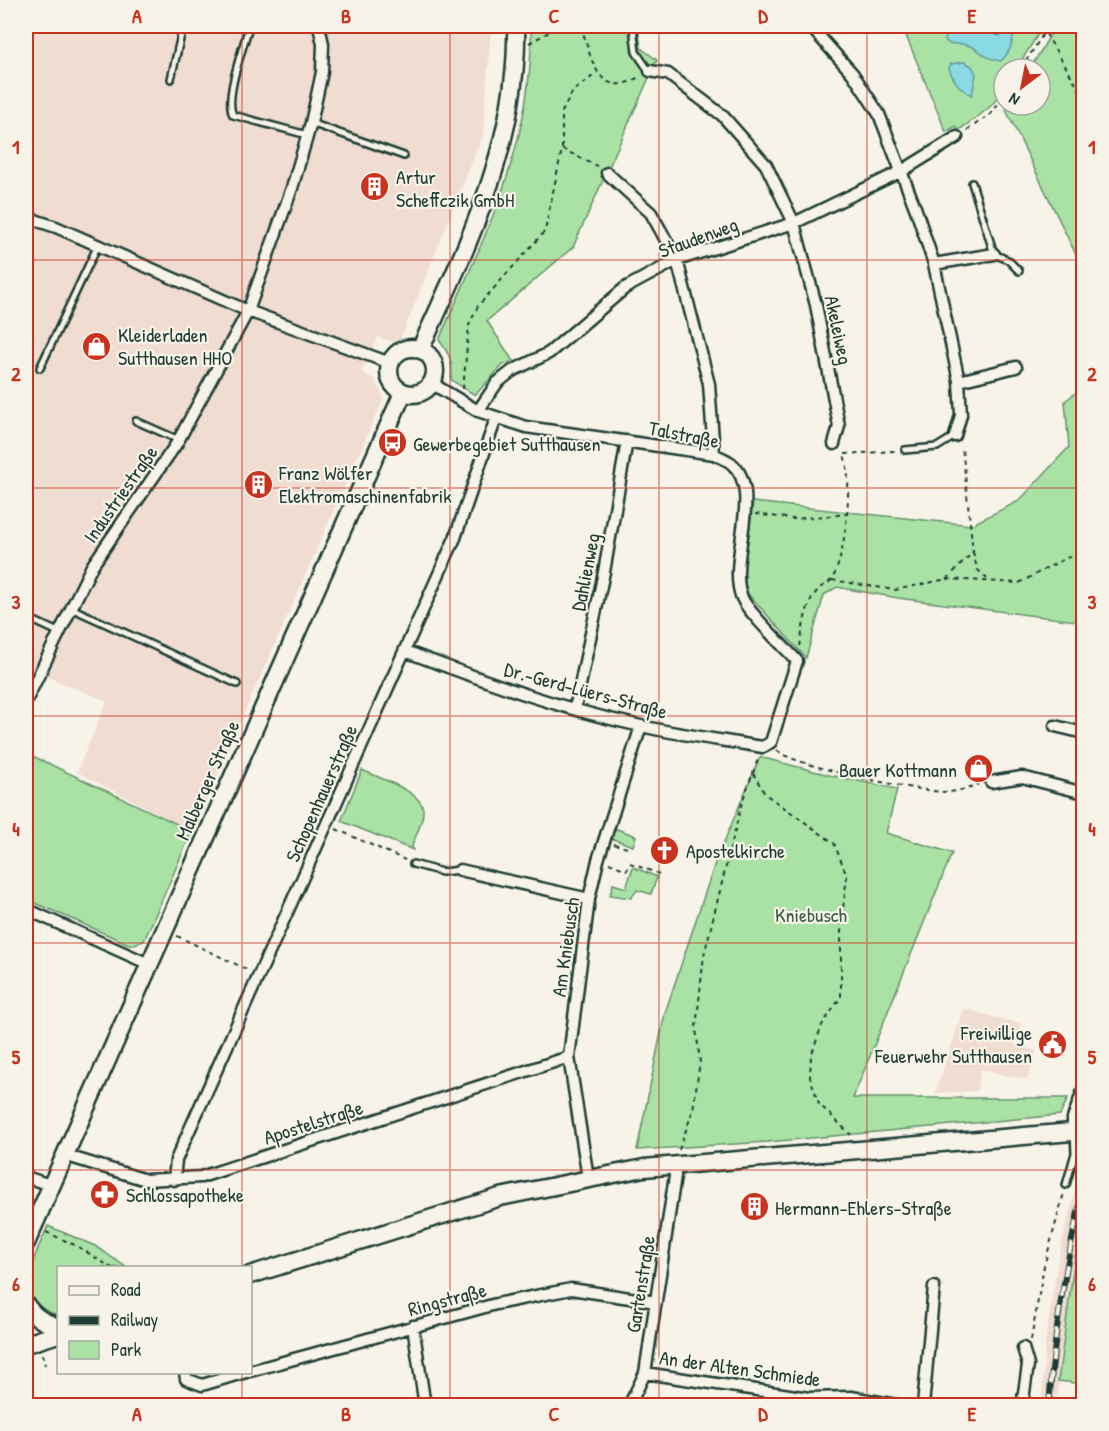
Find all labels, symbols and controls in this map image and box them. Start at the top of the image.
text: A [132,2,142,29]
text: B [341,2,351,29]
text: C [549,2,560,29]
text: D [758,2,768,29]
text: E [968,2,977,29]
north arrow [992,57,1052,117]
text: N [1004,88,1023,111]
text: 1 [12,133,20,160]
text: 1 [1088,133,1096,160]
place label: Artur Scheffczik GmbH [396,163,514,213]
building icon: Artur Scheffczik GmbH [359,171,391,203]
street label: Staudenweg [654,210,742,264]
street label: Akeleiweg [819,293,859,367]
place label: Kleiderladen Sutthausen HHO [118,321,232,371]
shop icon: Kleiderladen Sutthausen HHO [81,330,113,362]
text: 2 [11,360,21,387]
text: 2 [1087,360,1097,387]
street label: Talstraße [646,414,722,454]
bus stop icon: Gewerbegebiet Sutthausen [376,427,408,459]
place label: Gewerbegebiet Sutthausen [413,430,601,457]
street label: Industriestraße [77,440,163,548]
place label: Franz Wölfer Elektromaschinenfabrik [278,459,452,509]
building icon: Franz Wölfer Elektromaschinenfabrik [242,468,274,500]
street label: Dahlienweg [564,531,606,613]
text: 3 [12,588,21,615]
text: 3 [1088,588,1097,615]
street label: Dr.-Gerd-Lüers-Straße [501,655,671,725]
street label: Malberger Straße [169,716,245,844]
street label: Schopenhauerstraße [279,720,363,866]
shop icon: Bauer Kottmann [962,753,994,785]
place label: Bauer Kottmann [839,756,957,783]
text: 4 [12,815,20,842]
text: 4 [1088,815,1096,842]
church icon: Apostelkirche [649,834,681,866]
place label: Apostelkirche [686,837,785,864]
street label: Am Kniebusch [545,896,585,998]
park label: Kniebusch [775,901,847,928]
place label: Freiwillige Feuerwehr Sutthausen [874,1019,1032,1069]
public building icon: Freiwillige Feuerwehr Sutthausen [1037,1028,1069,1060]
text: 5 [12,1043,21,1070]
text: 5 [1088,1043,1097,1070]
street label: Apostelstraße [260,1093,366,1151]
pharmacy icon: Schlossapotheke [89,1178,121,1210]
place label: Schlossapotheke [126,1181,244,1208]
building icon: Hermann-Ehlers-Straße [738,1191,770,1223]
place label: Hermann-Ehlers-Straße [775,1194,952,1221]
street label: Gartenstraße [619,1234,661,1334]
legend [57,1266,252,1374]
text: 6 [12,1270,20,1297]
text: 6 [1088,1270,1096,1297]
street label: Ringstraße [405,1276,489,1322]
text: Road [111,1277,141,1302]
text: Railway [111,1307,158,1332]
text: Park [111,1337,142,1362]
street label: An der Alten Schmiede [658,1343,822,1393]
text: A [132,1400,142,1427]
text: B [341,1400,351,1427]
text: C [549,1400,560,1427]
text: D [758,1400,768,1427]
text: E [968,1400,977,1427]

